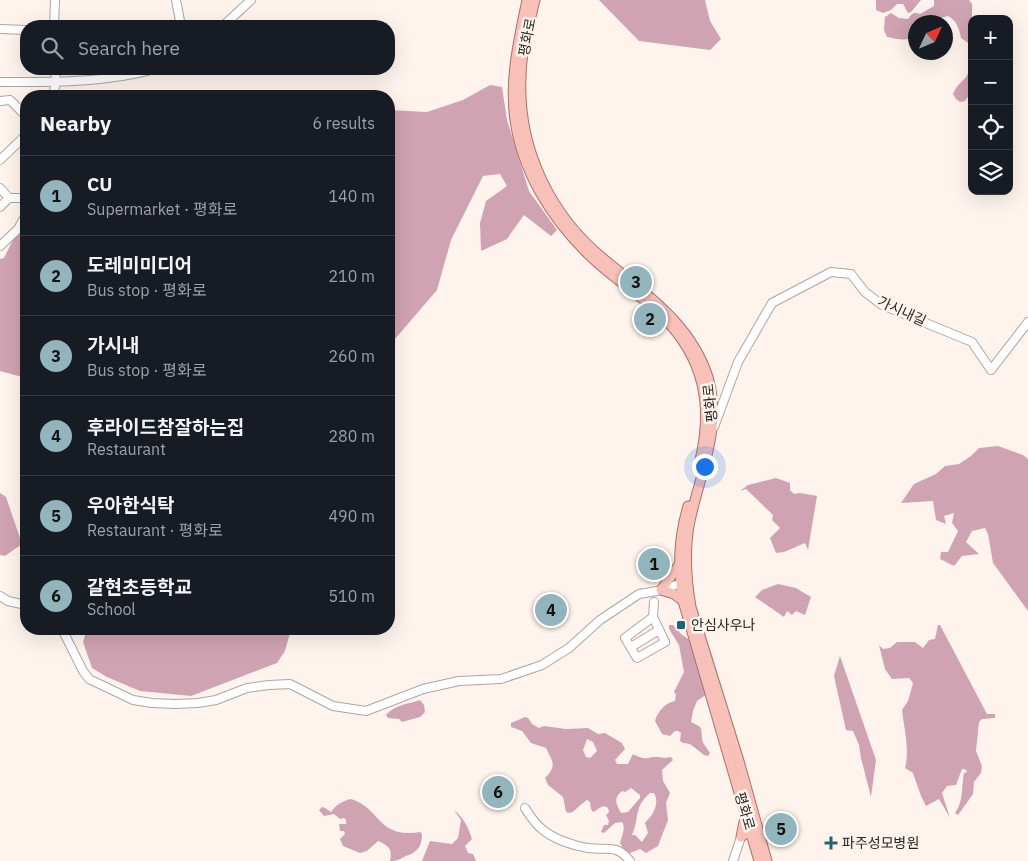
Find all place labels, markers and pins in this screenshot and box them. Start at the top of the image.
pin: 3 [620,263,652,301]
pin: 2 [634,300,666,338]
pin: 1 [638,545,670,583]
pin: 4 [535,591,567,629]
place label: 안심사우나 [691,616,756,634]
marker: 안심사우나 [675,619,687,631]
pin: 6 [482,773,514,811]
pin: 5 [765,810,797,848]
place label: 파주성모병원 [842,834,919,852]
marker: 파주성모병원 [824,836,838,850]

